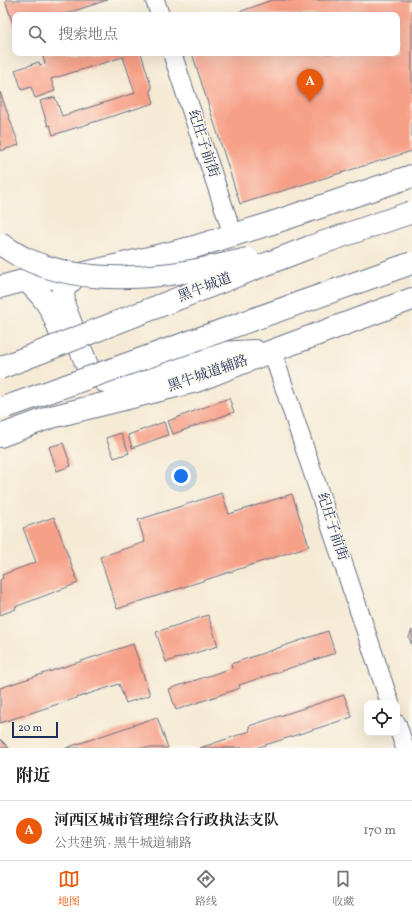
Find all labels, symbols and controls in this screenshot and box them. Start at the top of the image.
search box [12,12,400,56]
icon: search [26,23,48,45]
text: 搜索地点 [58,25,118,46]
pin: A [297,69,323,102]
street label: 纪庄子前街 [183,108,223,180]
street label: 黑牛城道 [175,269,235,307]
street label: 黑牛城道辅路 [165,351,251,397]
your location [171,466,191,486]
street label: 纪庄子前街 [312,491,352,563]
map controls [364,700,400,736]
button: locate [364,700,400,736]
scale bar [12,720,58,739]
text: 20 m [18,721,42,736]
text: 附近 [16,765,50,788]
text: 河西区城市管理综合行政执法支队 [54,811,279,832]
text: A [24,822,34,840]
text: 170 m [363,822,396,840]
text: 公共建筑 · 黑牛城道辅路 [54,835,192,853]
tab: 地图 [58,868,80,910]
tab: 路线 [195,868,217,910]
tab: 收藏 [332,868,354,910]

